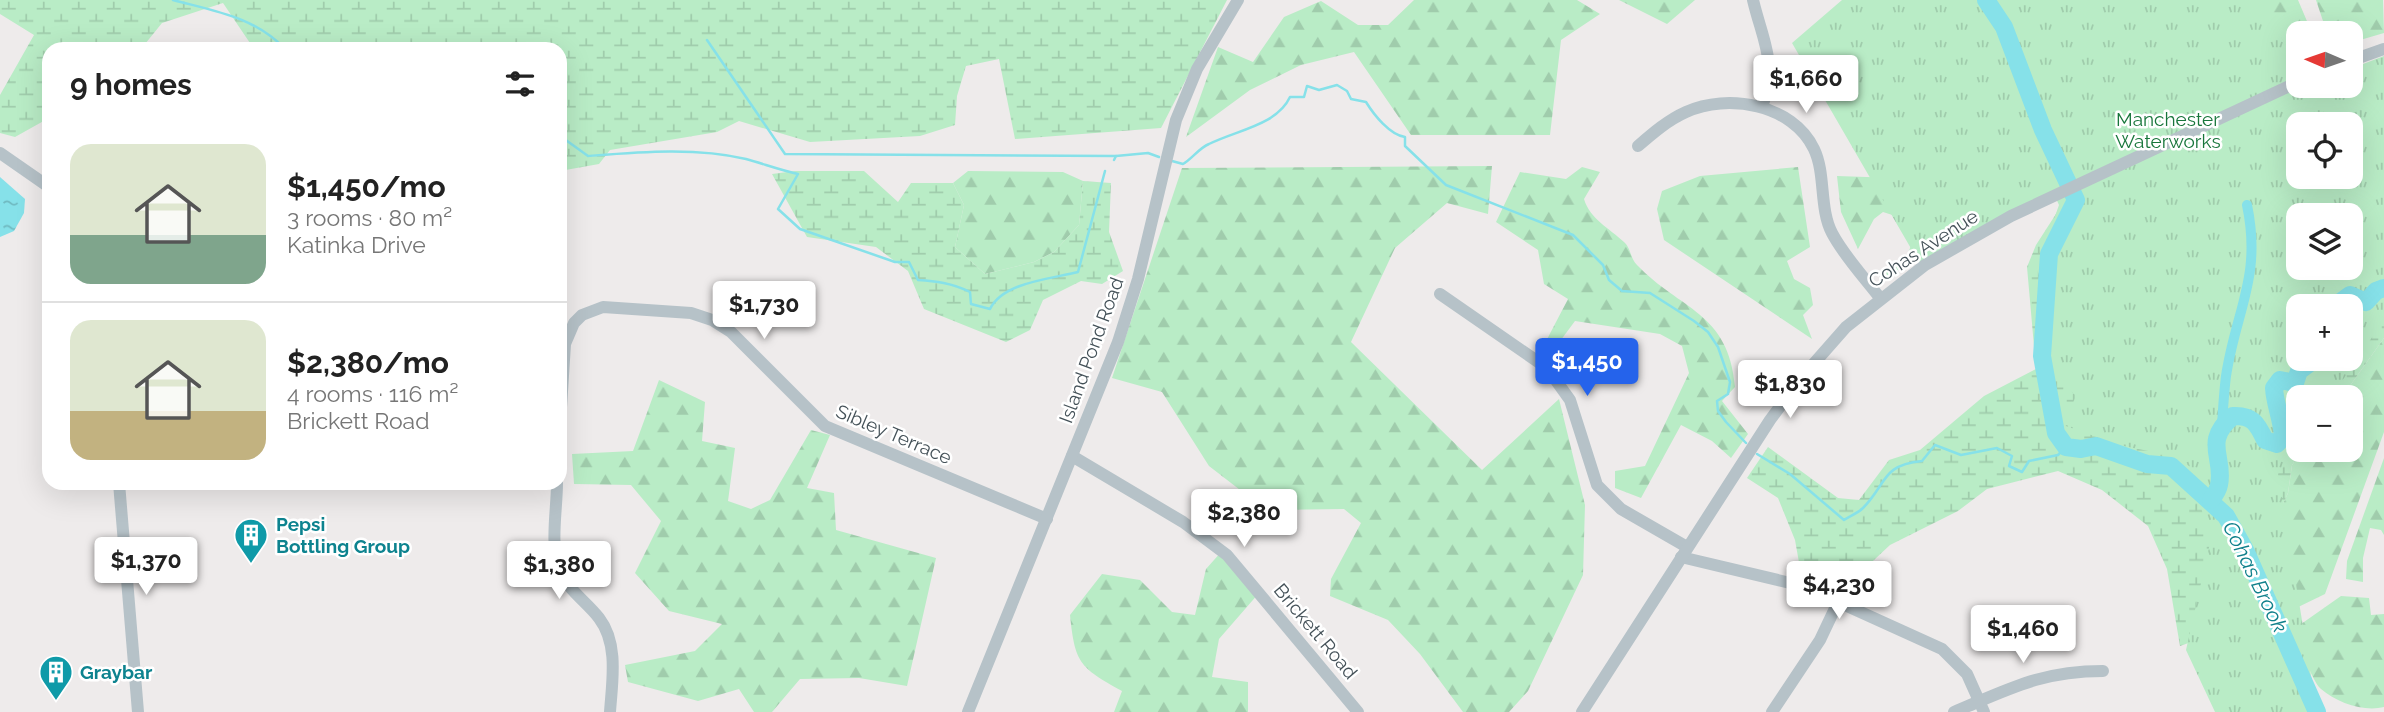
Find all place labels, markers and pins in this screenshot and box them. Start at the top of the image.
pin: $1,660 [1749,55,1863,115]
pin: $1,730 [707,282,821,341]
pin: $1,450 [1530,338,1644,398]
pin: $1,830 [1733,360,1847,420]
pin: $2,380 [1187,490,1301,549]
place label: Pepsi Bottling Group [276,513,410,557]
building icon: Pepsi Bottling Group [232,516,270,565]
pin: $1,370 [89,538,203,597]
pin: $1,380 [502,542,616,601]
pin: $4,230 [1782,562,1896,621]
pin: $1,460 [1966,606,2080,665]
building icon: Graybar [37,653,75,702]
place label: Graybar [80,661,153,683]

